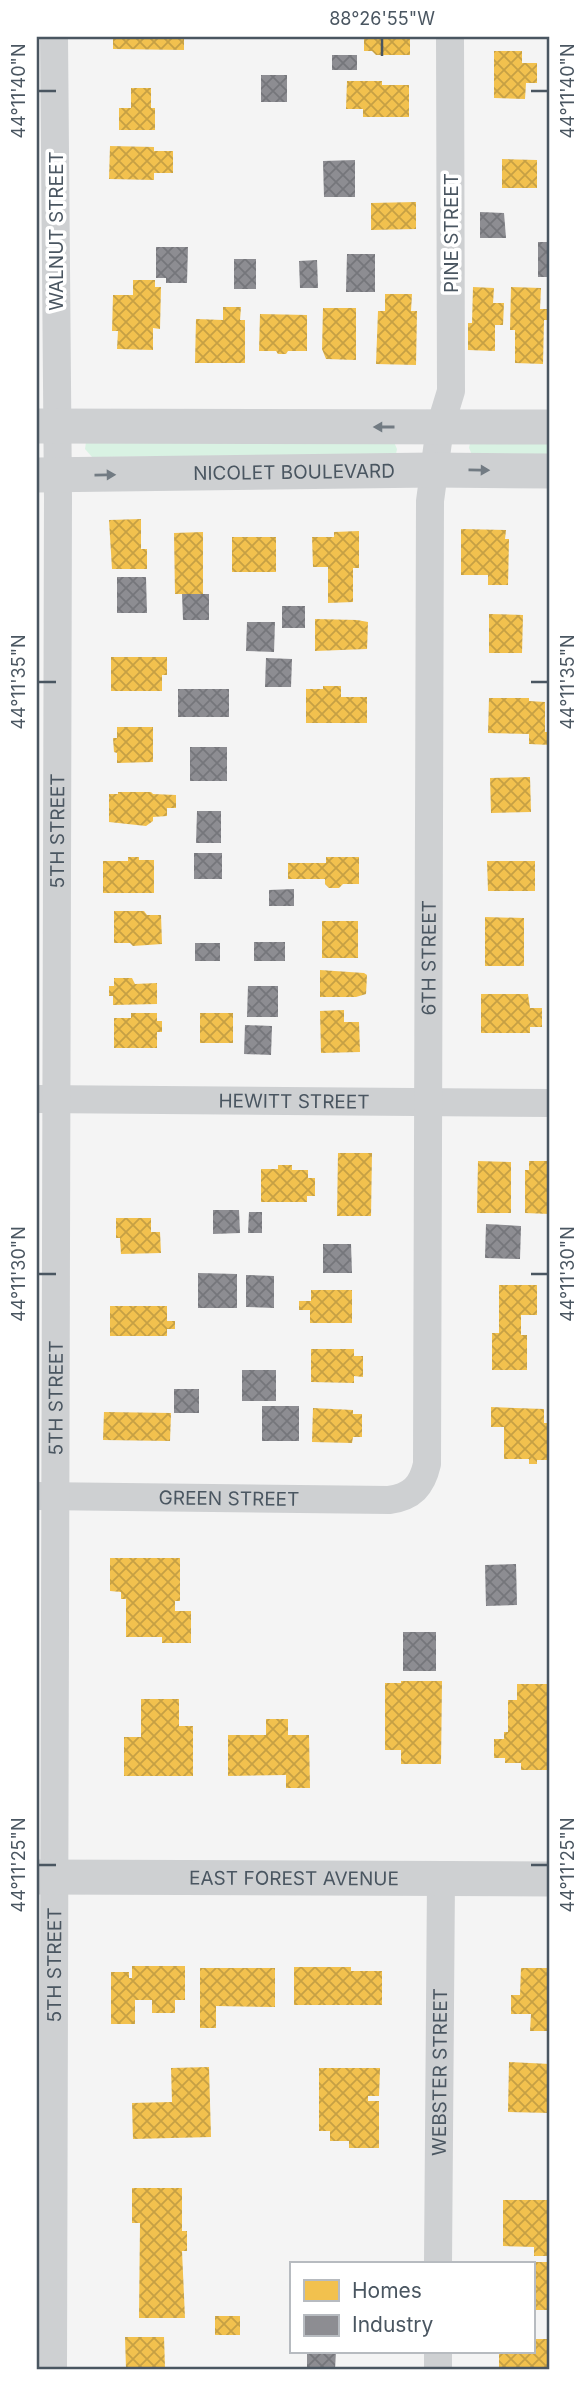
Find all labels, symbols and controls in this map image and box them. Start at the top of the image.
text: 88°26'55"W [329,8,435,29]
text: 44°11'40"N [8,44,29,138]
text: 44°11'40"N [557,44,578,138]
street label: WALNUT STREET [45,151,68,311]
street label: PINE STREET [440,173,463,293]
one-way arrow [373,421,395,433]
street label: NICOLET BOULEVARD [193,459,395,485]
one-way arrow [469,464,491,476]
one-way arrow [94,469,116,481]
text: 44°11'35"N [8,634,29,730]
text: 44°11'35"N [557,634,578,730]
street label: 5TH STREET [46,773,69,889]
street label: 6TH STREET [417,900,441,1015]
street label: HEWITT STREET [218,1089,370,1114]
text: 44°11'30"N [8,1226,29,1322]
text: 44°11'30"N [557,1226,578,1322]
street label: 5TH STREET [44,1340,68,1456]
street label: GREEN STREET [158,1486,299,1511]
text: 44°11'25"N [8,1817,29,1913]
text: 44°11'25"N [557,1817,578,1913]
street label: EAST FOREST AVENUE [189,1867,399,1890]
street label: 5TH STREET [43,1907,66,2023]
street label: WEBSTER STREET [428,1988,452,2156]
legend [290,2262,534,2354]
text: Homes [352,2278,422,2303]
text: Industry [352,2312,434,2337]

